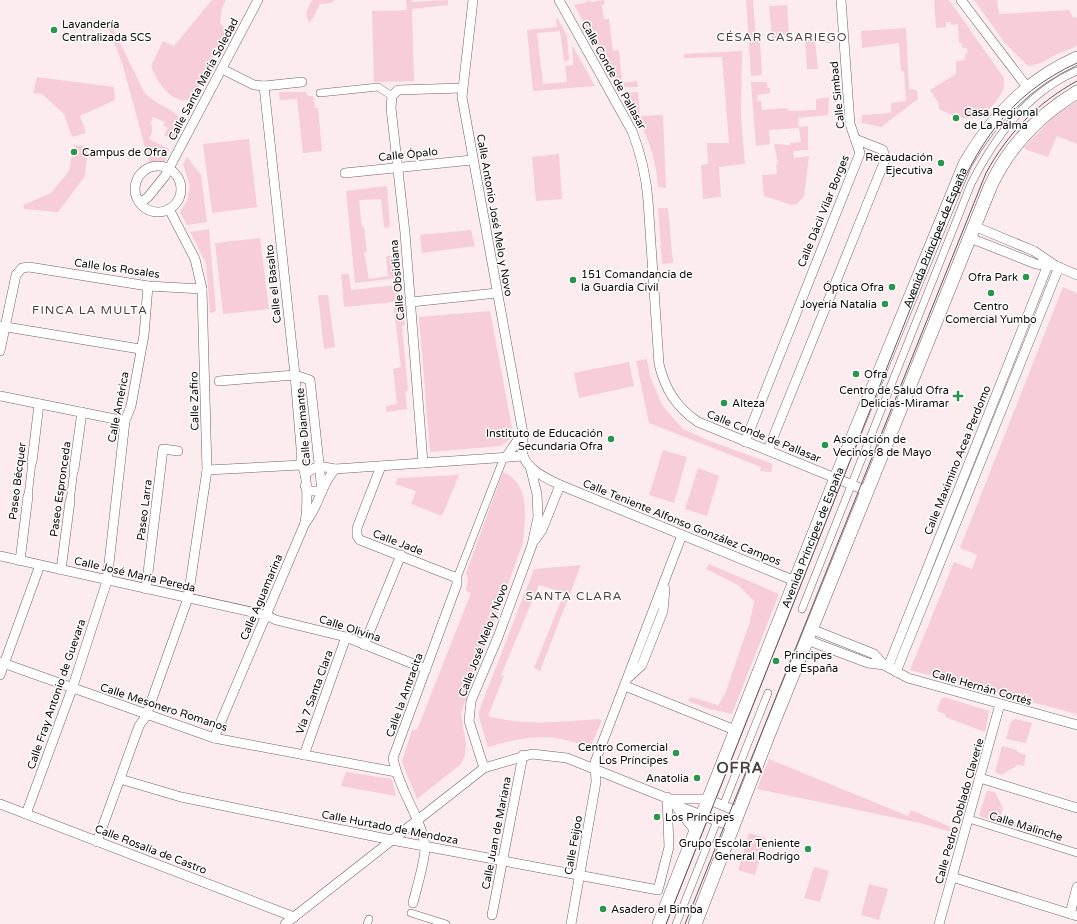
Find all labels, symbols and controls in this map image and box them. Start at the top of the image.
street label: Calle Santa María Soledad [166,16,241,143]
place label: Lavandería Centralizada SCS [62,18,151,44]
street label: Calle Conde de Pallasar [578,19,649,132]
marker: Lavandería Centralizada SCS [49,25,59,35]
district label: CÉSAR CASARIEGO [716,30,848,44]
street label: Calle Simbad [827,60,848,129]
place label: Casa Regional de La Palma [964,106,1038,132]
marker: Casa Regional de La Palma [951,113,961,123]
street label: Calle Antonio José Melo y Novo [474,133,515,298]
street label: Calle Ópalo [378,144,439,164]
place label: Campus de Ofra [82,146,167,159]
marker: Campus de Ofra [69,147,79,157]
place label: Recaudación Ejecutiva [865,151,933,177]
street label: Calle Dácil Vilar Borges [795,153,852,269]
marker: Recaudación Ejecutiva [936,158,946,168]
street label: Avenida Príncipes de España [901,165,970,310]
street label: Calle Obsidiana [387,239,408,321]
street label: Calle el Basalto [263,244,284,324]
street label: Calle los Rosales [73,256,161,281]
place label: 151 Comandancia de la Guardia Civil [581,268,692,294]
place label: Ofra Park [968,271,1018,284]
marker: Ofra Park [1021,272,1031,282]
marker: 151 Comandancia de la Guardia Civil [568,275,578,285]
place label: Óptica Ofra [823,280,884,294]
marker: Óptica Ofra [887,282,897,292]
marker: Centro Comercial Yumbo [986,288,996,298]
place label: Joyería Natalia [800,298,877,311]
marker: Joyería Natalia [880,299,890,309]
place label: Centro Comercial Yumbo [945,300,1037,326]
district label: FINCA LA MULTA [32,303,148,317]
place label: Ofra [864,368,888,381]
marker: Ofra [851,369,861,379]
street label: Calle América [105,371,132,444]
street label: Calle Zafiro [187,371,202,431]
street label: Calle Maximino Acea Perdomo [921,383,994,537]
place label: Centro de Salud Ofra Delicias-Miramar [839,384,950,410]
street label: Calle Diamante [294,387,313,467]
marker: Centro de Salud Ofra Delicias-Miramar [952,390,964,402]
place label: Alteza [732,397,765,410]
marker: Alteza [719,398,729,408]
street label: Calle Conde de Pallasar [705,408,823,466]
place label: Instituto de Educación Secundaria Ofra [486,427,603,453]
place label: Asociación de Vecinos 8 de Mayo [833,433,932,459]
marker: Instituto de Educación Secundaria Ofra [606,434,616,444]
marker: Asociación de Vecinos 8 de Mayo [820,440,830,450]
street label: Paseo Bécquer [6,441,29,521]
street label: Paseo Espronceda [47,441,74,538]
street label: Avenida Príncipes de España [779,465,847,610]
street label: Calle Teniente Alfonso González Campos [581,477,783,568]
street label: Paseo Larra [134,479,155,541]
street label: Calle Jade [371,527,425,558]
street label: Calle Aguamarina [237,552,285,642]
street label: Calle José María Pereda [73,554,197,595]
street label: Calle José Melo y Novo [456,582,511,699]
district label: SANTA CLARA [525,589,623,603]
street label: Calle Olivina [317,612,382,645]
street label: Calle Fray Antonio de Guevara [25,617,88,771]
street label: Vía 7 Santa Clara [293,648,336,736]
place label: Principes de España [784,649,838,675]
street label: Calle la Antracita [383,651,426,739]
marker: Principes de España [771,656,781,666]
street label: Calle Hernán Cortés [930,667,1033,708]
street label: Calle Mesonero Romanos [99,681,229,734]
street label: Calle Pedro Doblado Claverie [932,737,987,886]
place label: Centro Comercial Los Príncipes [578,741,668,767]
marker: Centro Comercial Los Príncipes [671,748,681,758]
district label: OFRA [716,759,764,777]
place label: Anatolia [646,772,689,785]
marker: Anatolia [692,773,702,783]
street label: Calle Juan de Mariana [479,776,514,891]
street label: Calle Hurtado de Mendoza [320,808,459,847]
street label: Calle Malinche [988,809,1064,844]
place label: Los Príncipes [665,811,734,824]
marker: Los Príncipes [652,812,662,822]
street label: Calle Feijoo [562,814,585,876]
street label: Calle Rosalía de Castro [93,822,209,877]
place label: Grupo Escolar Teniente General Rodrigo [679,837,800,863]
marker: Grupo Escolar Teniente General Rodrigo [803,844,813,854]
place label: Asadero el Bimba [611,903,703,916]
marker: Asadero el Bimba [598,904,608,914]

